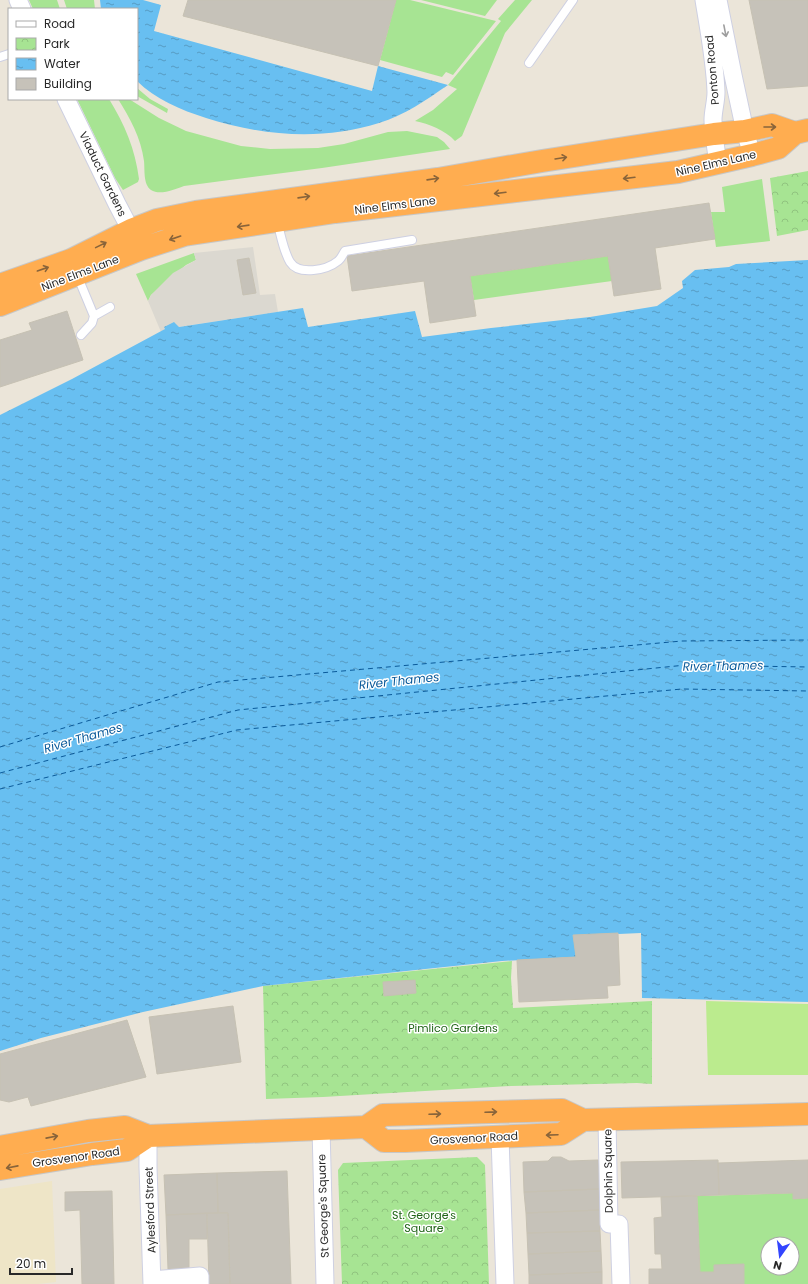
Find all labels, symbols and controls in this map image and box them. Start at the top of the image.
legend [8,8,138,100]
text: Road [44,15,75,32]
one-way arrow [721,25,729,38]
street label: Ponton Road [701,34,723,106]
text: Park [44,35,71,52]
text: Water [44,55,81,72]
text: Building [44,75,92,92]
one-way arrow [764,123,777,131]
street label: Viaduct Gardens [75,129,131,219]
street label: Nine Elms Lane [674,146,758,180]
one-way arrow [554,154,567,162]
one-way arrow [623,174,636,182]
one-way arrow [426,176,439,183]
one-way arrow [494,189,507,197]
street label: Nine Elms Lane [354,192,437,218]
one-way arrow [297,193,310,201]
one-way arrow [237,222,250,230]
one-way arrow [169,235,182,242]
one-way arrow [95,241,107,248]
street label: Nine Elms Lane [39,251,121,295]
one-way arrow [37,265,50,272]
water label: River Thames [682,656,764,675]
water label: River Thames [358,668,440,693]
water label: River Thames [42,718,124,757]
park label: Pimlico Gardens [408,1020,498,1036]
one-way arrow [484,1108,497,1116]
one-way arrow [428,1110,441,1118]
street label: Grosvenor Road [430,1128,518,1148]
street label: Dolphin Square [599,1129,617,1213]
one-way arrow [546,1131,559,1139]
one-way arrow [45,1133,58,1141]
street label: Grosvenor Road [31,1143,121,1171]
street label: St George's Square [313,1154,333,1258]
one-way arrow [6,1163,19,1171]
street label: Aylesford Street [141,1167,159,1253]
park label: St. George's Square [392,1207,456,1236]
north arrow [760,1236,800,1276]
scale bar [10,1250,72,1276]
text: 20 m [16,1255,46,1272]
text: N [772,1257,784,1274]

